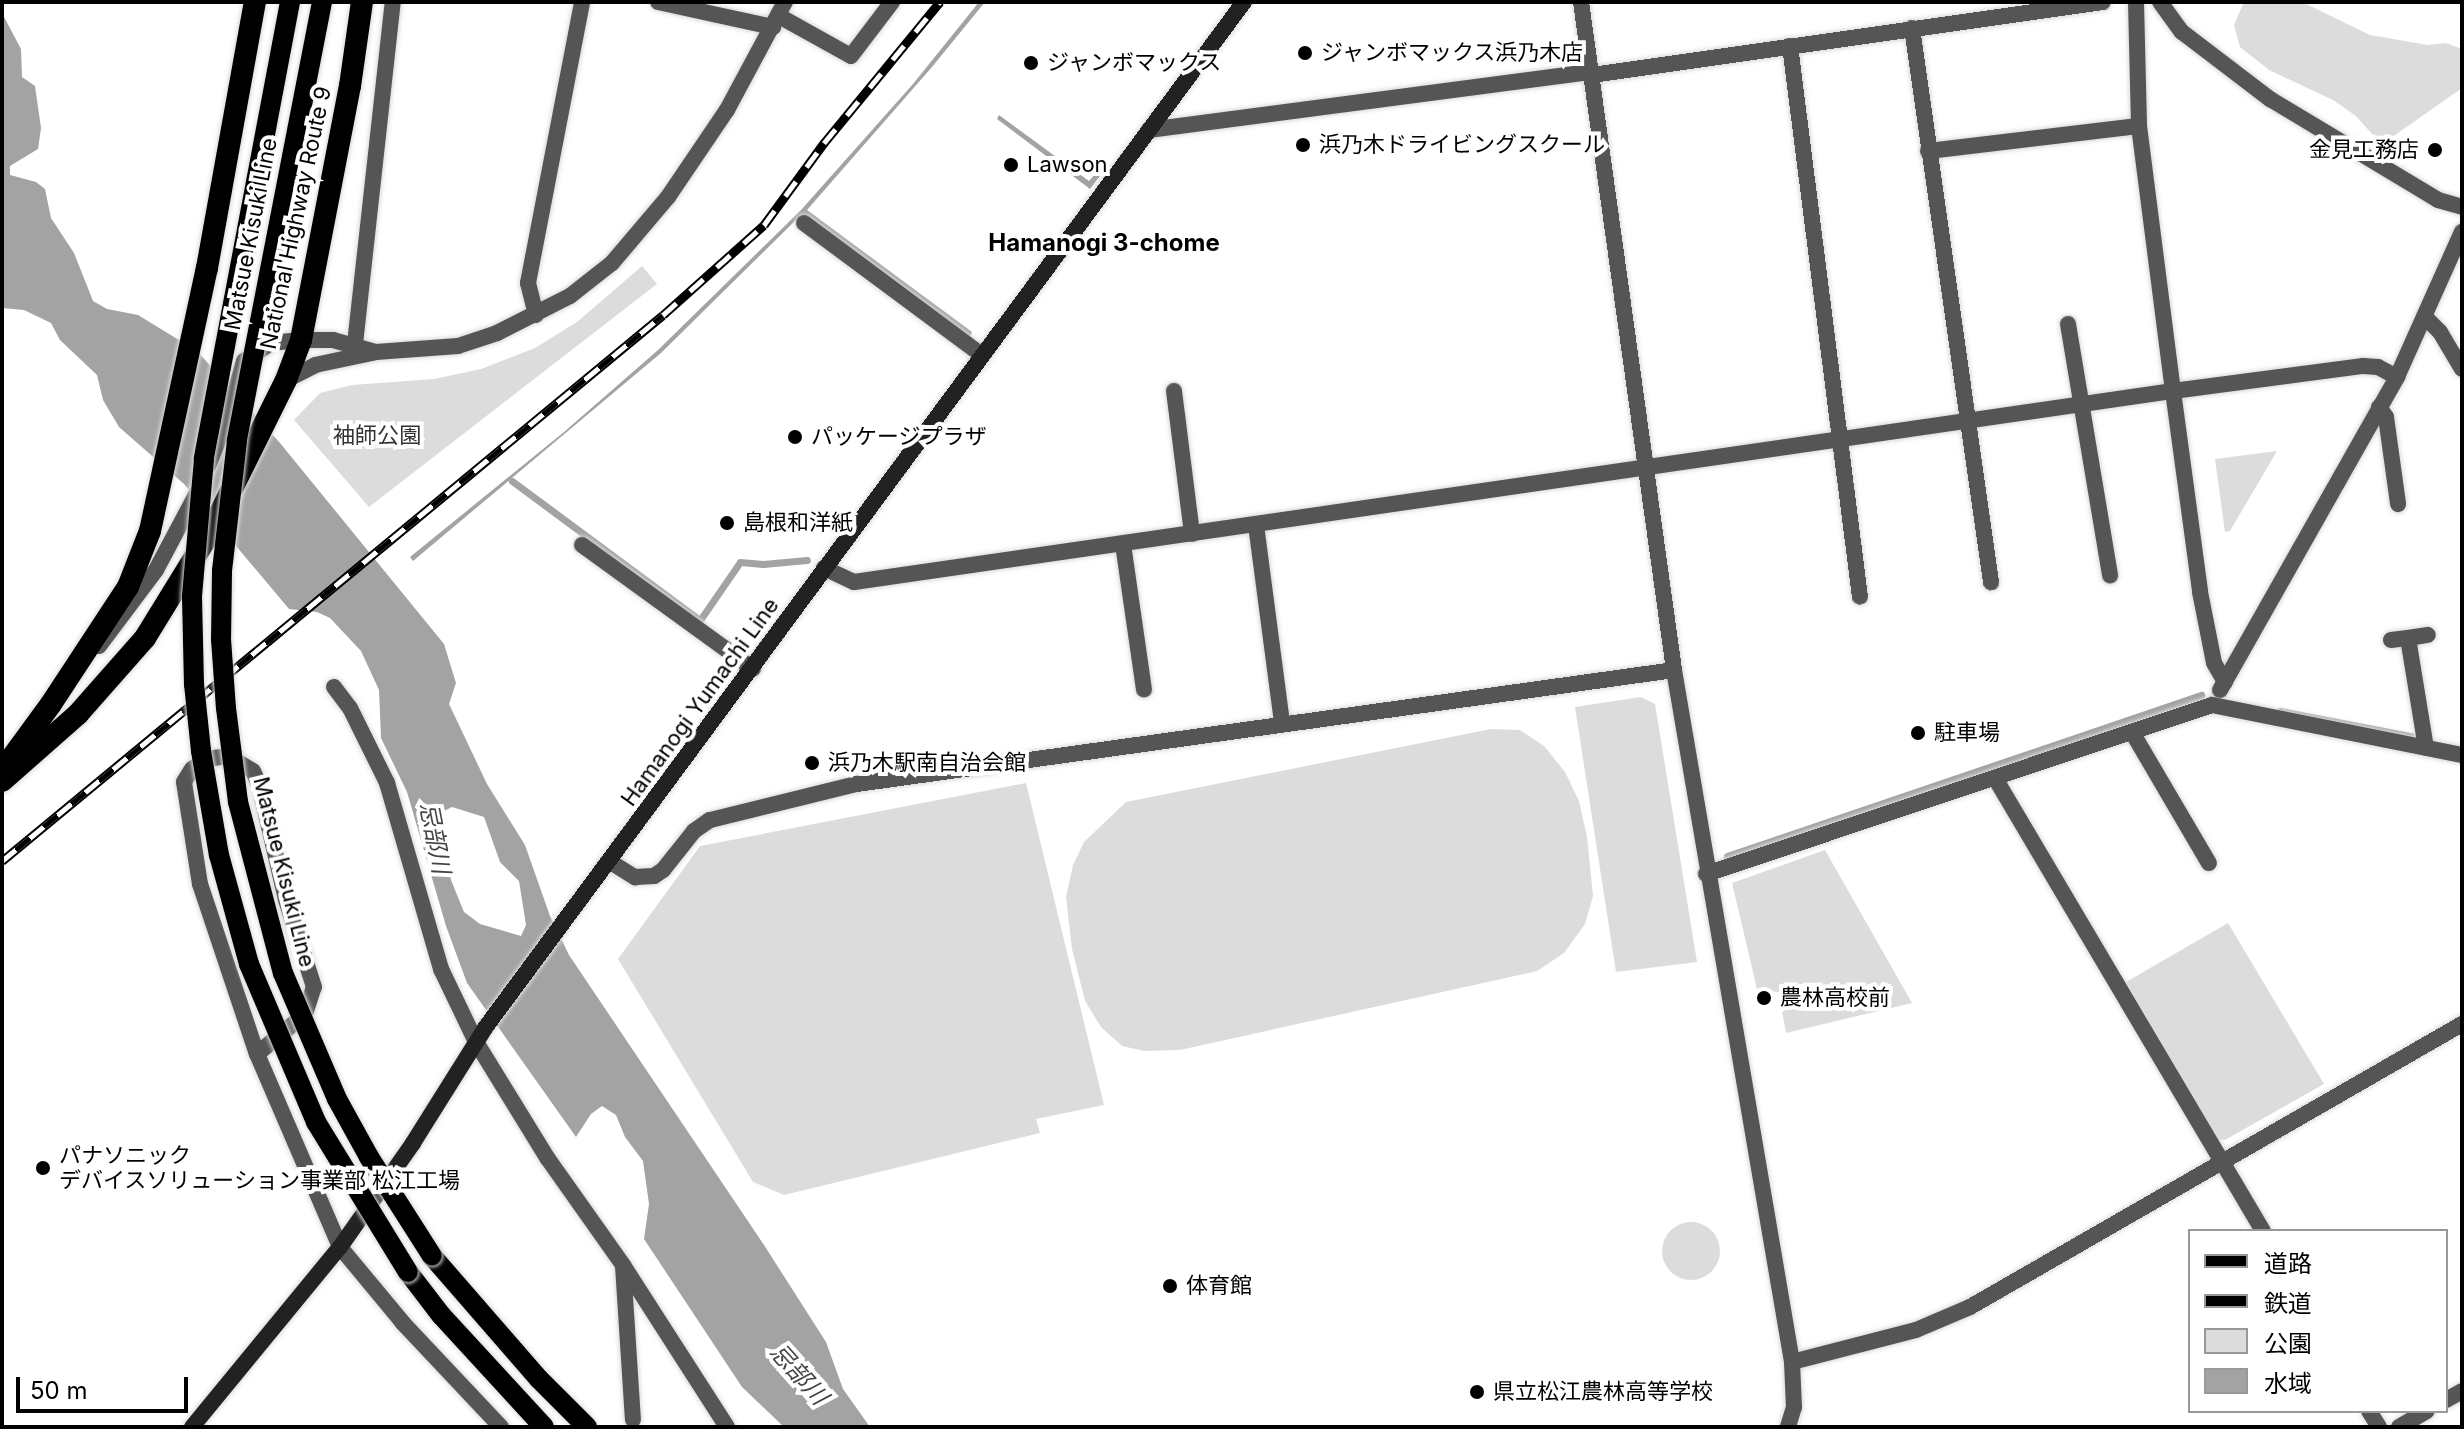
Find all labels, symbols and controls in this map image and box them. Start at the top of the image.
place label: ジャンボマックス浜乃木店 [1321,40,1585,66]
marker: ジャンボマックス浜乃木店 [1296,44,1314,62]
place label: ジャンボマックス [1047,50,1223,76]
marker: ジャンボマックス [1022,54,1040,72]
street label: National Highway Route 9 [255,84,337,352]
place label: 浜乃木ドライビングスクール [1319,132,1605,158]
street label: Matsue Kisuki Line [219,136,283,332]
marker: 浜乃木ドライビングスクール [1294,136,1312,154]
place label: 金見工務店 [2309,137,2419,163]
marker: 金見工務店 [2426,141,2444,159]
place label: Lawson [1027,152,1108,178]
marker: Lawson [1002,156,1020,174]
district label: Hamanogi 3-chome [988,229,1220,257]
park label: 袖師公園 [333,423,421,449]
place label: パッケージプラザ [811,424,987,450]
marker: パッケージプラザ [786,428,804,446]
place label: 島根和洋紙 [743,510,853,536]
marker: 島根和洋紙 [718,514,736,532]
street label: Hamanogi Yumachi Line [616,593,784,811]
place label: 駐車場 [1934,720,2000,746]
marker: 駐車場 [1909,724,1927,742]
place label: 浜乃木駅南自治会館 [828,750,1026,776]
marker: 浜乃木駅南自治会館 [803,754,821,772]
street label: Matsue Kisuki Line [248,774,320,970]
water label: 忌部川 [414,800,456,876]
place label: 農林高校前 [1780,985,1890,1011]
marker: 農林高校前 [1755,989,1773,1007]
place label: パナソニック デバイスソリューション事業部 松江工場 [59,1142,461,1194]
marker: パナソニック デバイスソリューション事業部 松江工場 [34,1159,52,1177]
legend [2188,1229,2448,1413]
text: 道路 [2264,1249,2312,1278]
place label: 体育館 [1186,1273,1252,1299]
marker: 体育館 [1161,1277,1179,1295]
text: 鉄道 [2264,1289,2312,1318]
text: 公園 [2264,1329,2312,1358]
water label: 忌部川 [764,1338,834,1410]
scale bar [20,1361,192,1411]
text: 水域 [2264,1369,2312,1398]
text: 50 m [30,1376,88,1405]
place label: 県立松江農林高等学校 [1493,1379,1713,1405]
marker: 県立松江農林高等学校 [1468,1383,1486,1401]

